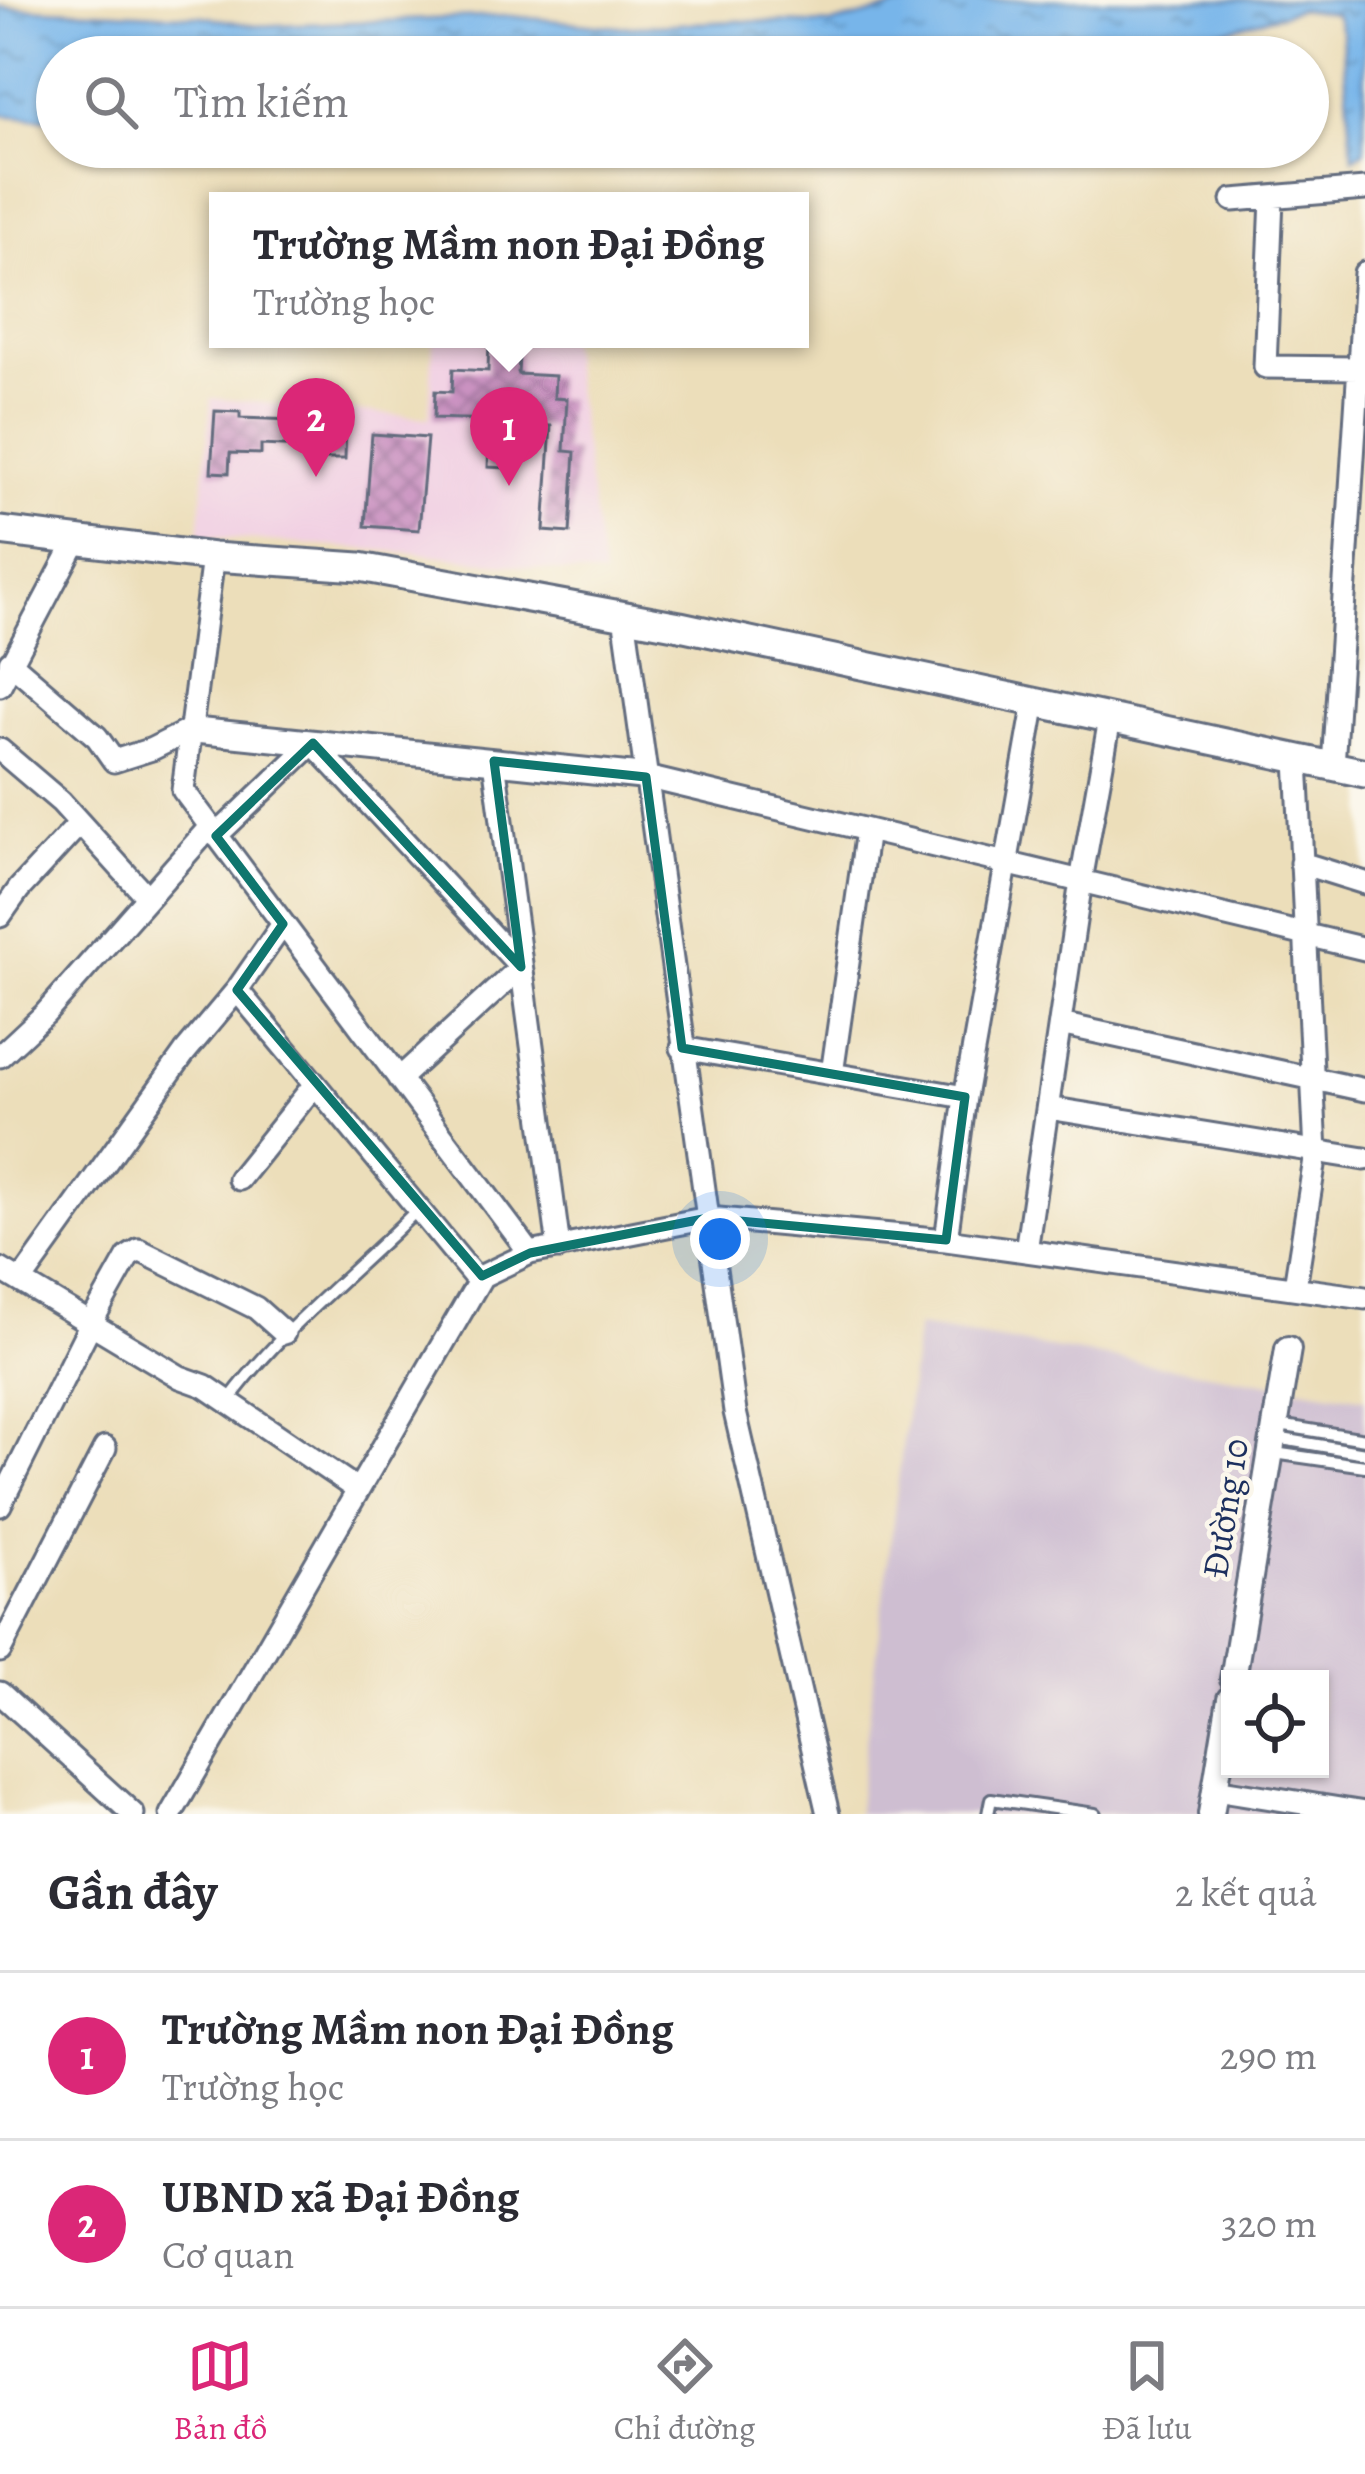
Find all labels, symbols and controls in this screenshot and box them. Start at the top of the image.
search box [36,36,1329,168]
icon: search [78,69,144,135]
text: Tìm kiếm [174,71,349,133]
popup [209,192,809,348]
text: Trường Mầm non Đại Đồng [253,213,765,275]
text: Trường học [253,275,435,328]
pin: 2 [277,378,355,477]
pin: 1 [470,387,548,486]
your location [690,1209,750,1269]
street label: Đường 10 [1190,1435,1260,1581]
map controls [1221,1670,1329,1778]
button: locate [1221,1670,1329,1778]
text: Gần đây [48,1857,218,1927]
text: 2 kết quả [1175,1866,1317,1919]
text: Trường Mầm non Đại Đồng [162,1998,674,2060]
text: 1 [80,2029,94,2082]
text: 290 m [1220,2029,1317,2082]
text: Trường học [162,2060,344,2113]
text: UBND xã Đại Đồng [162,2166,519,2228]
text: 2 [78,2197,96,2250]
text: 320 m [1221,2197,1317,2250]
text: Cơ quan [162,2228,294,2281]
tab: Bản đồ [173,2333,267,2450]
tab: Chỉ đường [614,2333,756,2450]
tab: Đã lưu [1102,2333,1192,2450]

